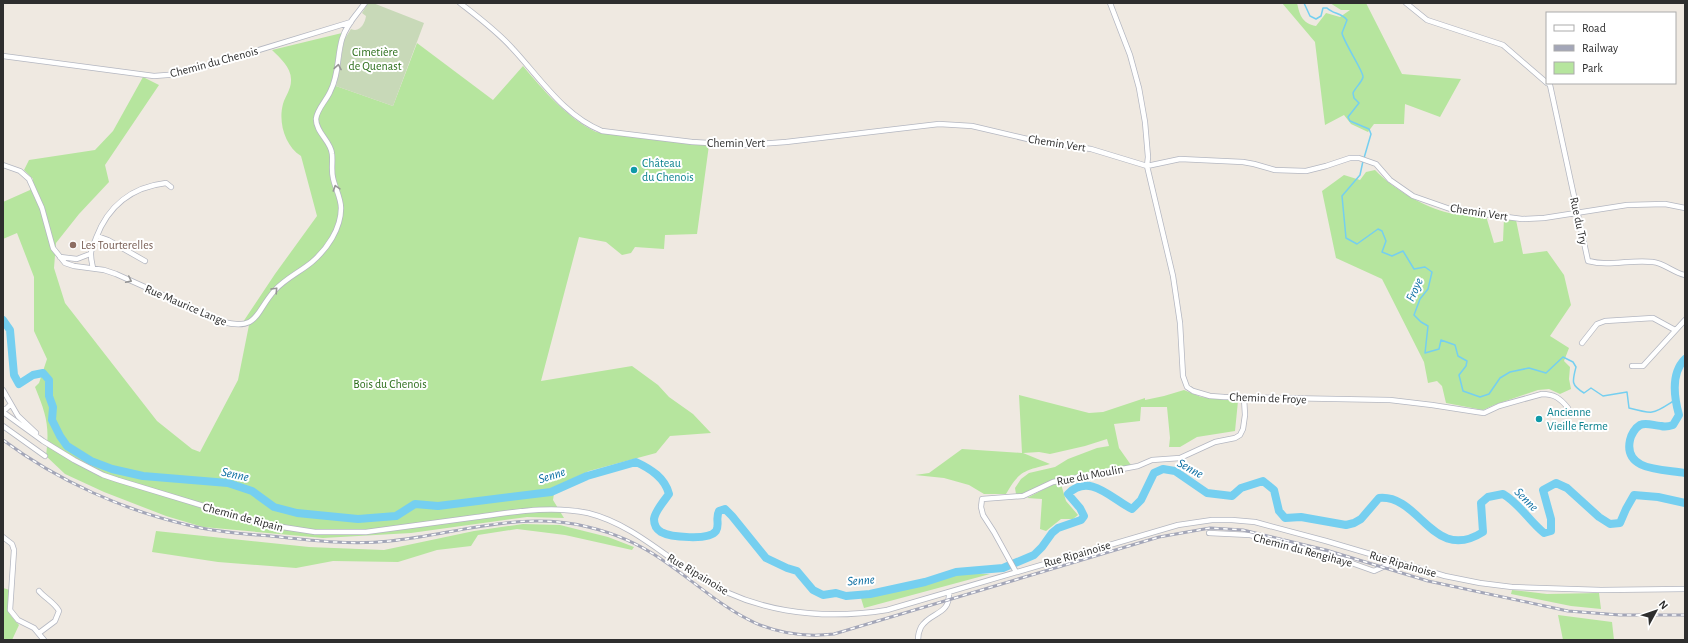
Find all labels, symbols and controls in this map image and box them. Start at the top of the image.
legend [1546,12,1676,84]
text: Road [1582,22,1606,34]
text: Railway [1582,42,1618,55]
street label: Chemin du Chenois [169,44,259,80]
park label: Cimetière de Quenast [348,46,402,73]
text: Park [1582,62,1603,74]
one-way arrow [333,64,341,70]
street label: Chemin Vert [1027,133,1087,154]
street label: Chemin Vert [707,137,765,149]
place label: Château du Chenois [642,157,694,183]
marker: Château du Chenois [629,165,639,175]
one-way arrow [332,185,341,192]
street label: Rue du Try [1567,196,1590,246]
street label: Chemin Vert [1449,202,1509,223]
place label: Les Tourterelles [81,239,153,251]
marker: Les Tourterelles [68,240,78,250]
one-way arrow [125,275,133,283]
water label: Froye [1404,276,1426,304]
street label: Rue Maurice Lange [143,282,229,328]
one-way arrow [271,287,278,295]
park label: Bois du Chenois [353,378,427,390]
street label: Chemin de Froye [1229,391,1307,406]
place label: Ancienne Vieille Ferme [1547,406,1608,432]
marker: Ancienne Vieille Ferme [1534,414,1544,424]
water label: Senne [1175,457,1205,481]
street label: Rue du Moulin [1056,463,1124,487]
water label: Senne [220,466,250,484]
water label: Senne [537,466,567,486]
water label: Senne [1512,486,1540,514]
street label: Chemin de Ripain [201,500,285,534]
street label: Chemin du Rengihaye [1252,531,1354,570]
street label: Rue Ripainoise [1042,539,1112,569]
street label: Rue Ripainoise [1368,549,1438,579]
street label: Rue Ripainoise [665,551,731,597]
water label: Senne [847,574,875,588]
north arrow [1636,591,1676,631]
text: N [1657,598,1670,611]

